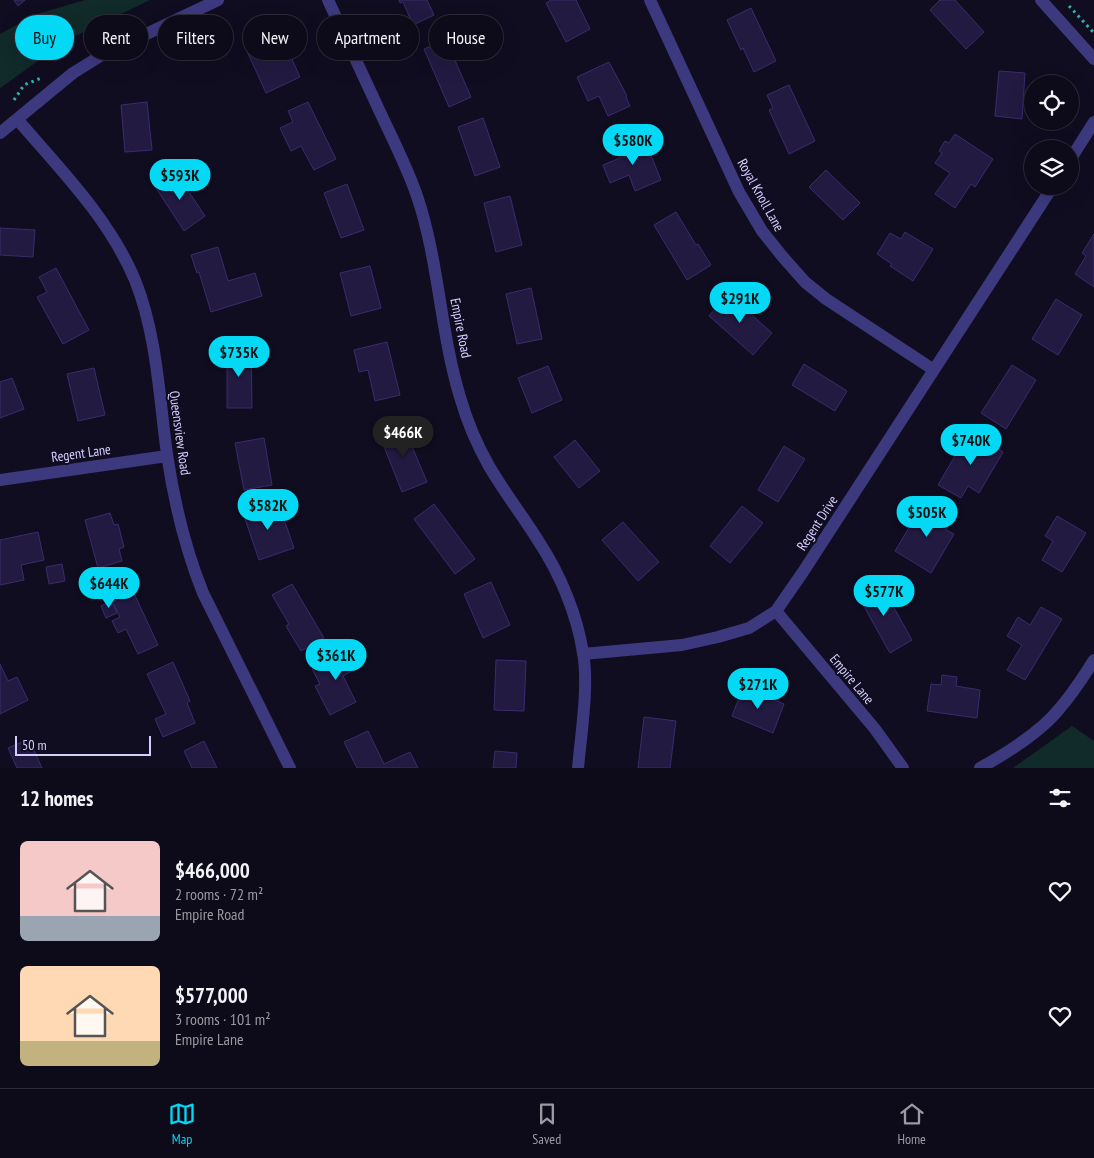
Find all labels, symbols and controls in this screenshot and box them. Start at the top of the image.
chip: Buy [15,15,74,60]
chip: Rent [84,15,148,60]
chip: Filters [158,15,233,60]
chip: New [243,15,307,60]
chip: Apartment [317,15,419,60]
chip: House [429,15,503,60]
map controls [1024,75,1079,195]
button: locate [1024,75,1079,130]
pin: $580K [598,124,668,166]
text: $580K [614,130,652,150]
button: layers [1024,140,1079,195]
street label: Royal Knoll Lane [734,155,789,235]
pin: $593K [145,158,215,201]
text: $593K [161,165,199,185]
pin: $291K [705,282,775,324]
text: $291K [721,288,759,308]
street label: Empire Road [446,296,476,360]
pin: $735K [204,336,274,378]
text: $735K [220,342,258,362]
street label: Queensview Road [165,390,195,476]
pin: $466K [368,416,438,458]
text: $466K [384,422,422,442]
pin: $740K [936,424,1006,466]
text: $740K [952,430,990,450]
street label: Regent Lane [50,440,112,466]
pin: $582K [233,488,303,531]
street label: Regent Drive [793,492,842,554]
text: $582K [249,495,287,515]
pin: $505K [892,496,962,538]
text: $505K [908,502,946,522]
pin: $644K [74,566,144,609]
text: $644K [90,573,128,593]
pin: $577K [849,574,919,617]
text: $577K [865,581,903,601]
pin: $361K [301,638,371,681]
text: $361K [317,645,355,665]
street label: Empire Lane [826,650,878,708]
pin: $271K [723,668,793,710]
text: $271K [739,674,777,694]
scale bar [15,733,151,756]
text: 50 m [22,736,47,754]
icon: filters [1046,784,1074,812]
text: 12 homes [20,785,93,812]
text: $466,000 [175,857,250,884]
icon: home [60,861,120,921]
icon: heart [1046,877,1074,905]
text: 2 rooms · 72 m² [175,884,263,904]
text: Empire Road [175,904,244,924]
text: $577,000 [175,982,248,1009]
icon: home [60,986,120,1046]
icon: heart [1046,1002,1074,1030]
text: 3 rooms · 101 m² [175,1009,271,1029]
text: Empire Lane [175,1029,244,1049]
tab: Map [168,1100,196,1148]
tab: Saved [532,1100,561,1148]
tab: Home [897,1100,926,1148]

